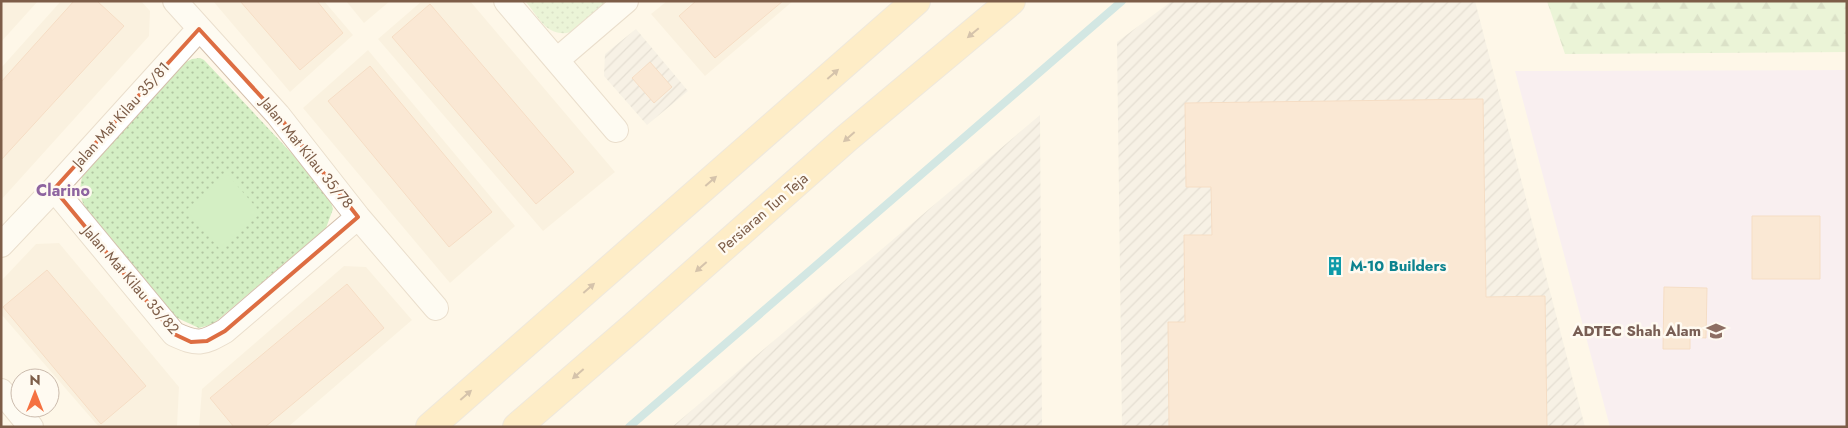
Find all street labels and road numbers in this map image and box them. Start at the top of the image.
street label: Jalan Mat Kilau 35/81 [66,57,175,174]
street label: Jalan Mat Kilau 35/78 [254,91,359,213]
street label: Persiaran Tun Teja [713,168,813,258]
street label: Jalan Mat Kilau 35/82 [76,219,185,339]

